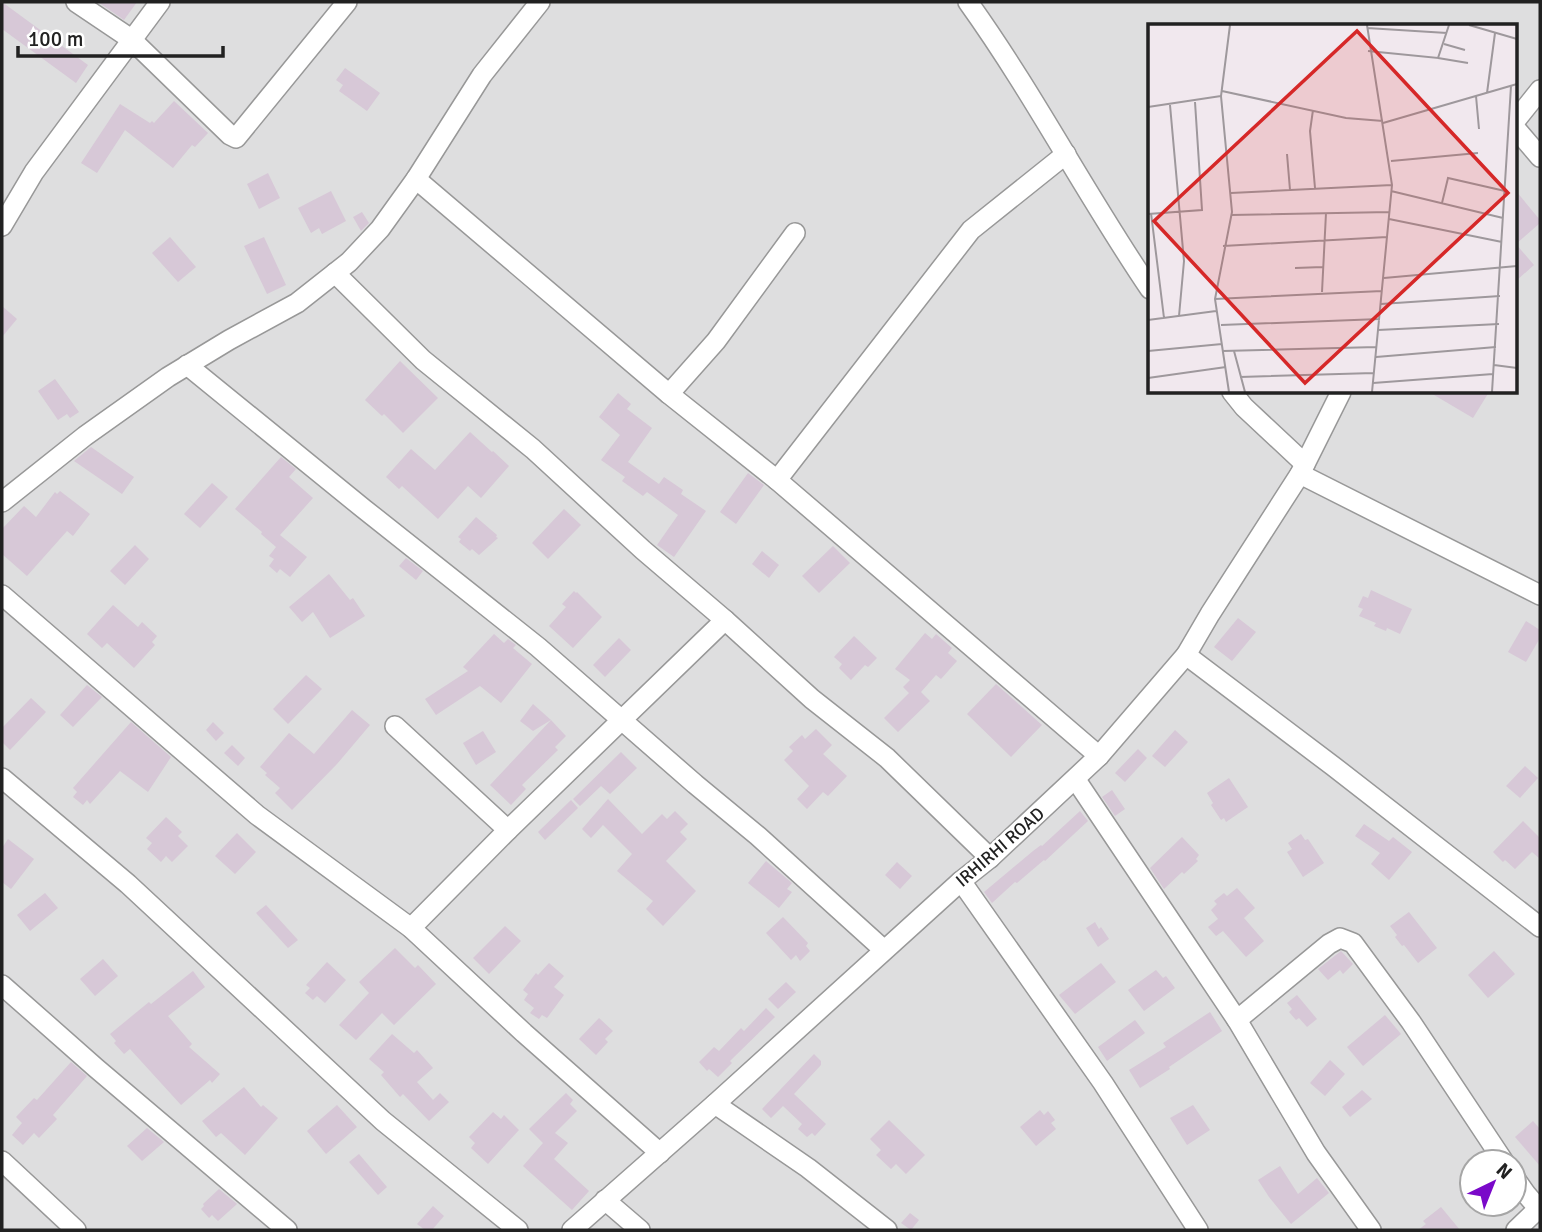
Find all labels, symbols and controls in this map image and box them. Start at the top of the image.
scale bar [18,14,222,58]
inset map [1148,24,1518,394]
text: 100 m [28,26,83,52]
street label: IRHIRHI ROAD [951,802,1049,892]
north arrow [1458,1148,1528,1218]
text: N [1491,1158,1517,1185]

